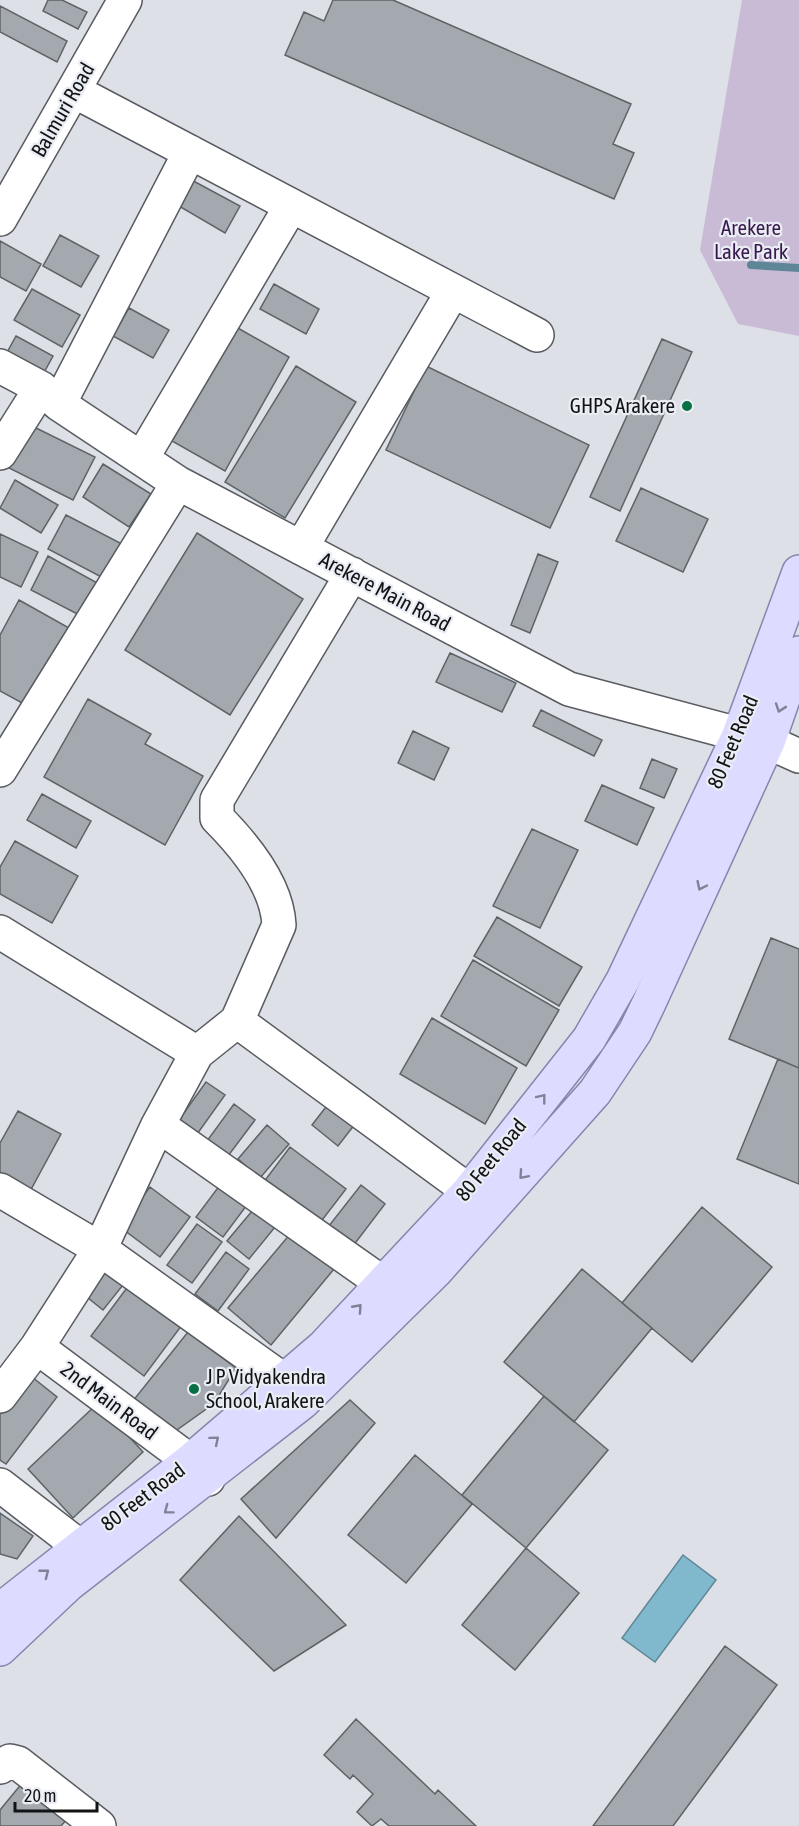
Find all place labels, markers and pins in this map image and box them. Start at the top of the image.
place label: GHPS Arakere [570,393,675,417]
marker: GHPS Arakere [680,399,694,413]
place label: J P Vidyakendra School, Arakere [206,1364,326,1412]
marker: J P Vidyakendra School, Arakere [187,1382,201,1396]

